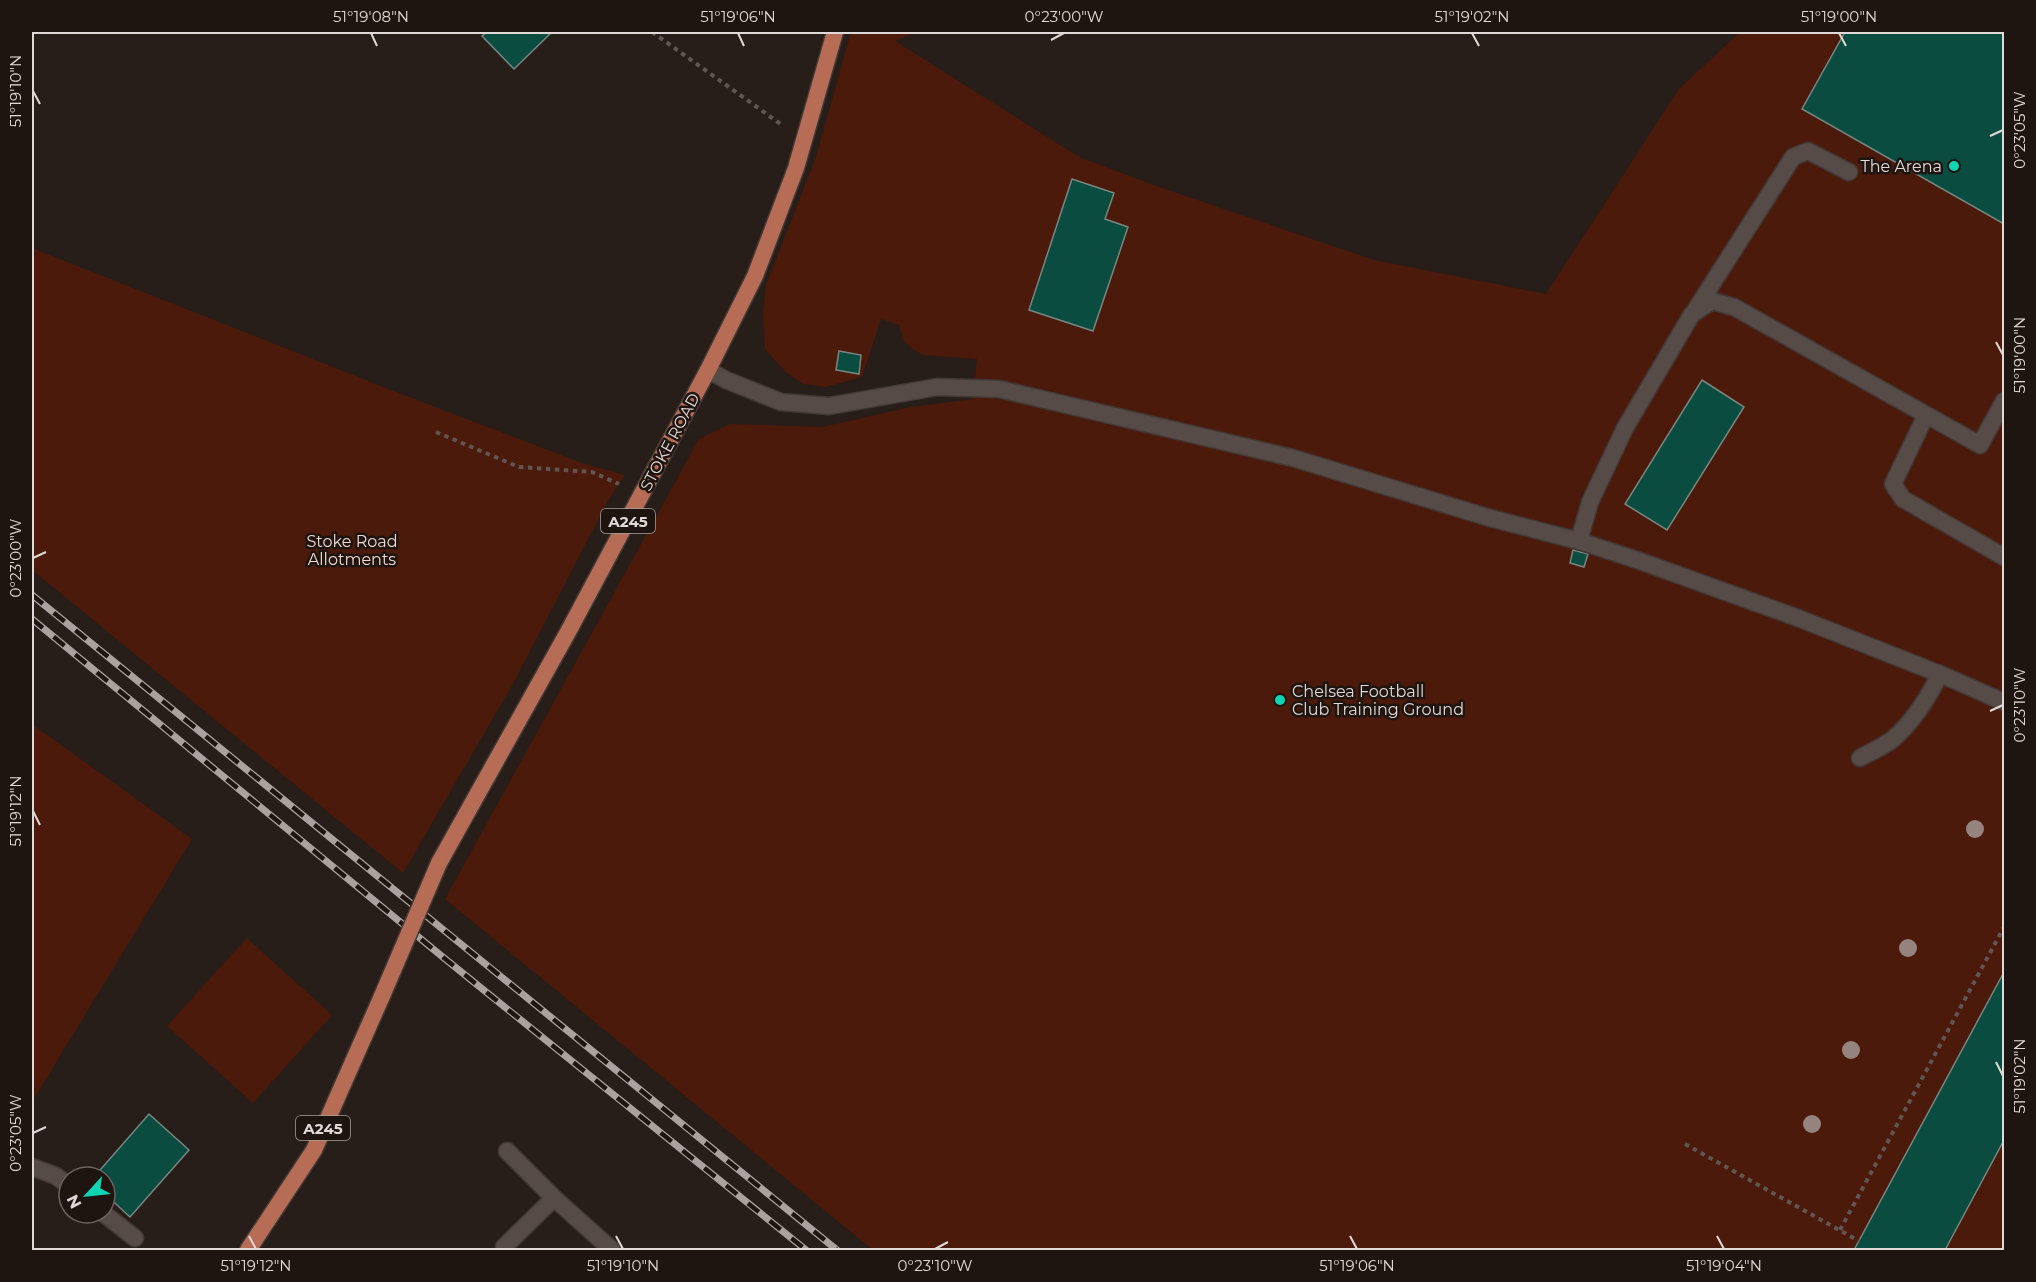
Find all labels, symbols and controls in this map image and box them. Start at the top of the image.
text: 51°19'08"N [333,7,409,26]
text: 51°19'06"N [700,7,776,26]
text: 0°23'00"W [1025,7,1104,26]
text: 51°19'02"N [1435,7,1509,26]
text: 51°19'00"N [1801,7,1877,26]
text: 51°19'10"N [6,55,25,127]
text: 0°23'05"W [2010,91,2029,169]
place label: The Arena [1861,157,1942,176]
marker: The Arena [1947,159,1961,173]
text: 51°19'00"N [2010,317,2029,393]
street label: STOKE ROAD [636,390,704,494]
road number: A245 [601,509,655,533]
text: 0°23'00"W [6,518,25,597]
park label: Stoke Road Allotments [307,532,398,569]
text: 0°23'10"W [2010,667,2029,743]
place label: Chelsea Football Club Training Ground [1292,682,1464,719]
marker: Chelsea Football Club Training Ground [1273,693,1287,707]
text: 51°19'12"N [6,776,25,846]
text: 51°19'02"N [2010,1039,2029,1113]
text: 0°23'05"W [6,1094,25,1172]
road number: A245 [296,1116,350,1140]
north arrow [57,1165,117,1225]
text: N [63,1192,85,1212]
text: 51°19'12"N [221,1256,291,1275]
text: 51°19'10"N [587,1256,659,1275]
text: 0°23'10"W [898,1256,973,1275]
text: 51°19'06"N [1319,1256,1395,1275]
text: 51°19'04"N [1686,1256,1762,1275]

